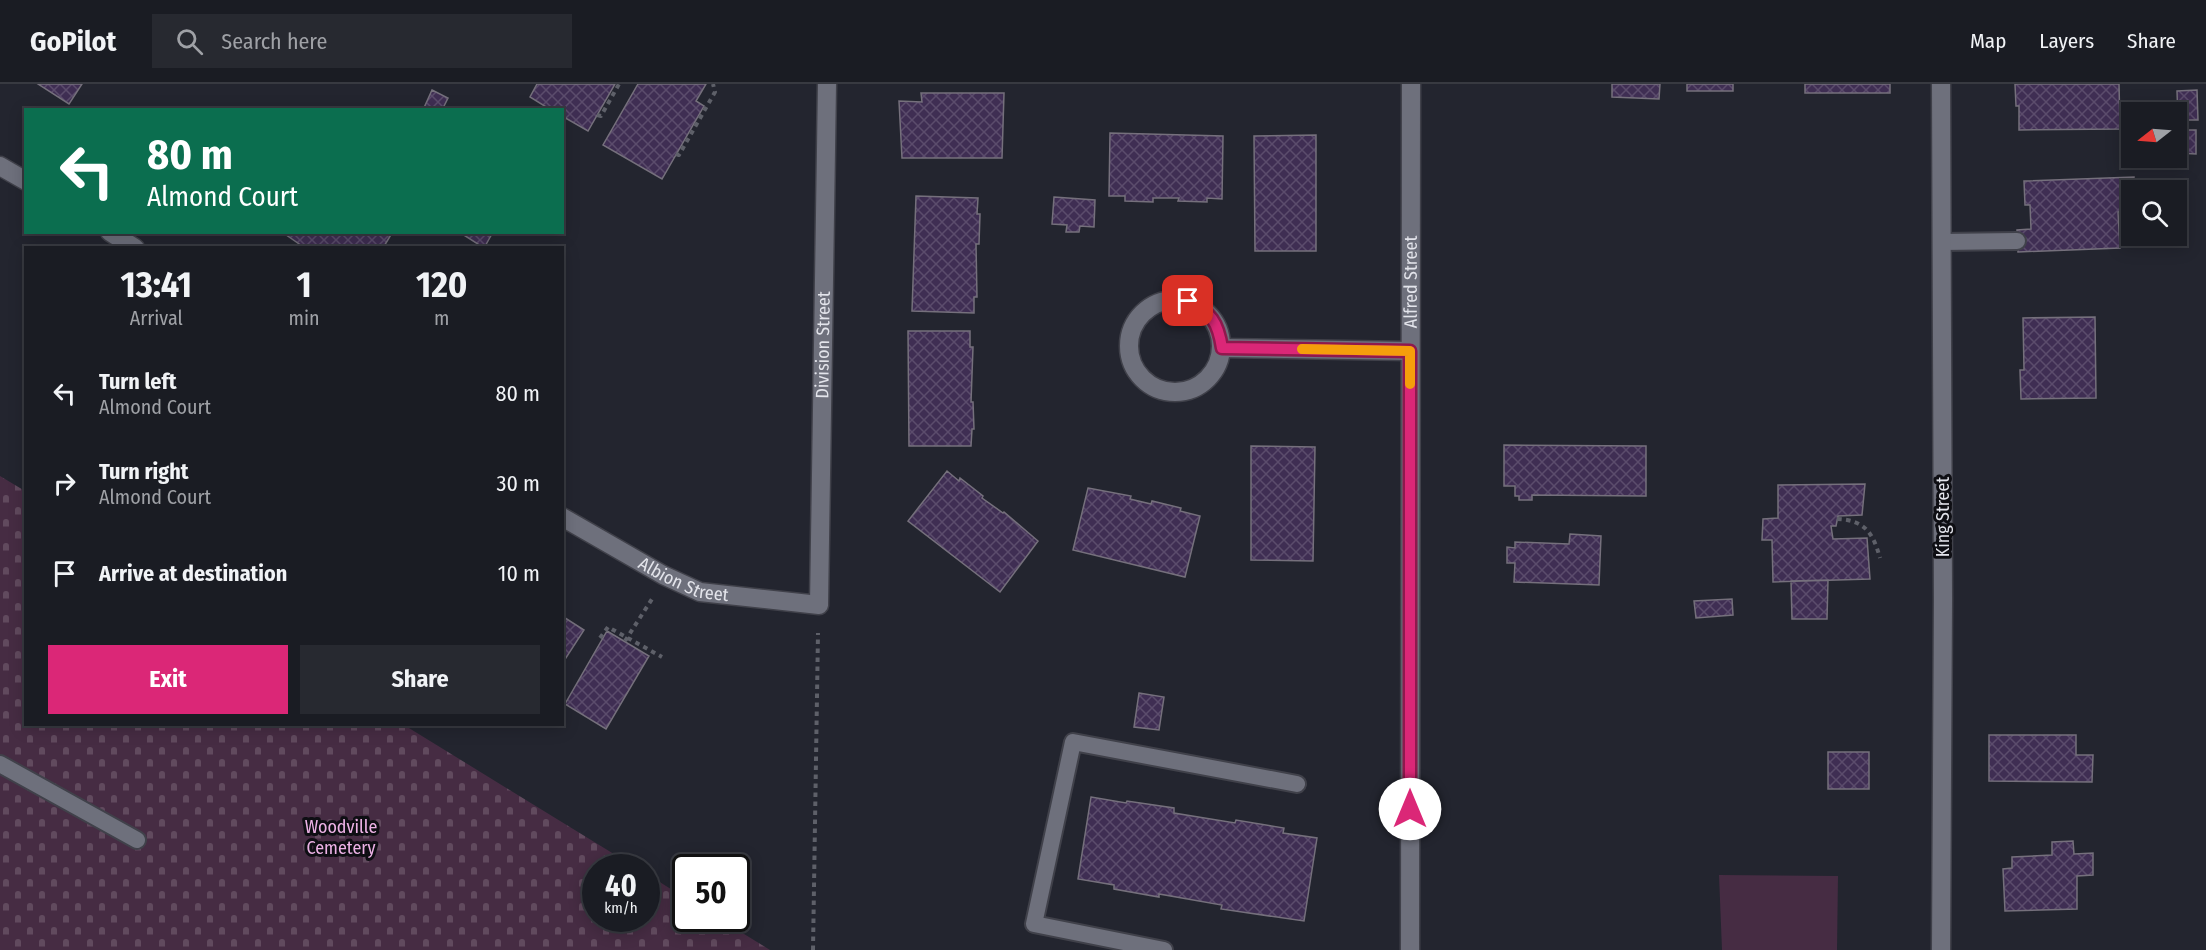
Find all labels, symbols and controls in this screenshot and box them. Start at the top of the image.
search box [152,14,572,68]
text: GoPilot [30,25,116,58]
icon: search [173,25,206,58]
text: Search here [221,28,327,55]
text: Map [1970,28,2006,54]
text: Layers [2039,28,2094,54]
text: Share [2127,28,2176,54]
north arrow [2121,102,2187,168]
map controls [2121,102,2187,246]
text: 80 m [147,130,233,180]
icon: left [48,132,126,210]
button: search [2121,180,2187,246]
text: Almond Court [147,181,298,213]
street label: Alfred Street [1400,236,1422,328]
text: 13:41 [120,263,192,307]
text: 1 [296,263,312,307]
text: 120 [416,263,468,307]
pin [1162,275,1213,326]
icon: arrive [1171,284,1204,317]
street label: Division Street [811,291,835,399]
text: Arrival [130,306,183,330]
text: min [289,306,320,330]
text: m [434,306,449,330]
text: Turn left [99,368,177,395]
icon: left [48,377,81,410]
text: 80 m [495,380,540,407]
text: Almond Court [99,395,211,419]
text: Turn right [99,458,188,485]
icon: right [48,467,81,500]
text: 30 m [497,470,540,497]
street label: King Street [1932,477,1954,557]
text: Almond Court [99,485,211,509]
street label: Albion Street [635,552,730,606]
icon: arrive [48,557,81,590]
text: Arrive at destination [99,560,287,587]
text: 10 m [498,560,540,587]
button: Exit [48,645,288,714]
button: Share [300,645,540,714]
position arrow [1378,777,1442,841]
park label: Woodville Cemetery [305,816,377,859]
speed limit sign: 50 [672,854,750,932]
text: 40 [605,868,637,904]
text: km/h [604,899,638,917]

